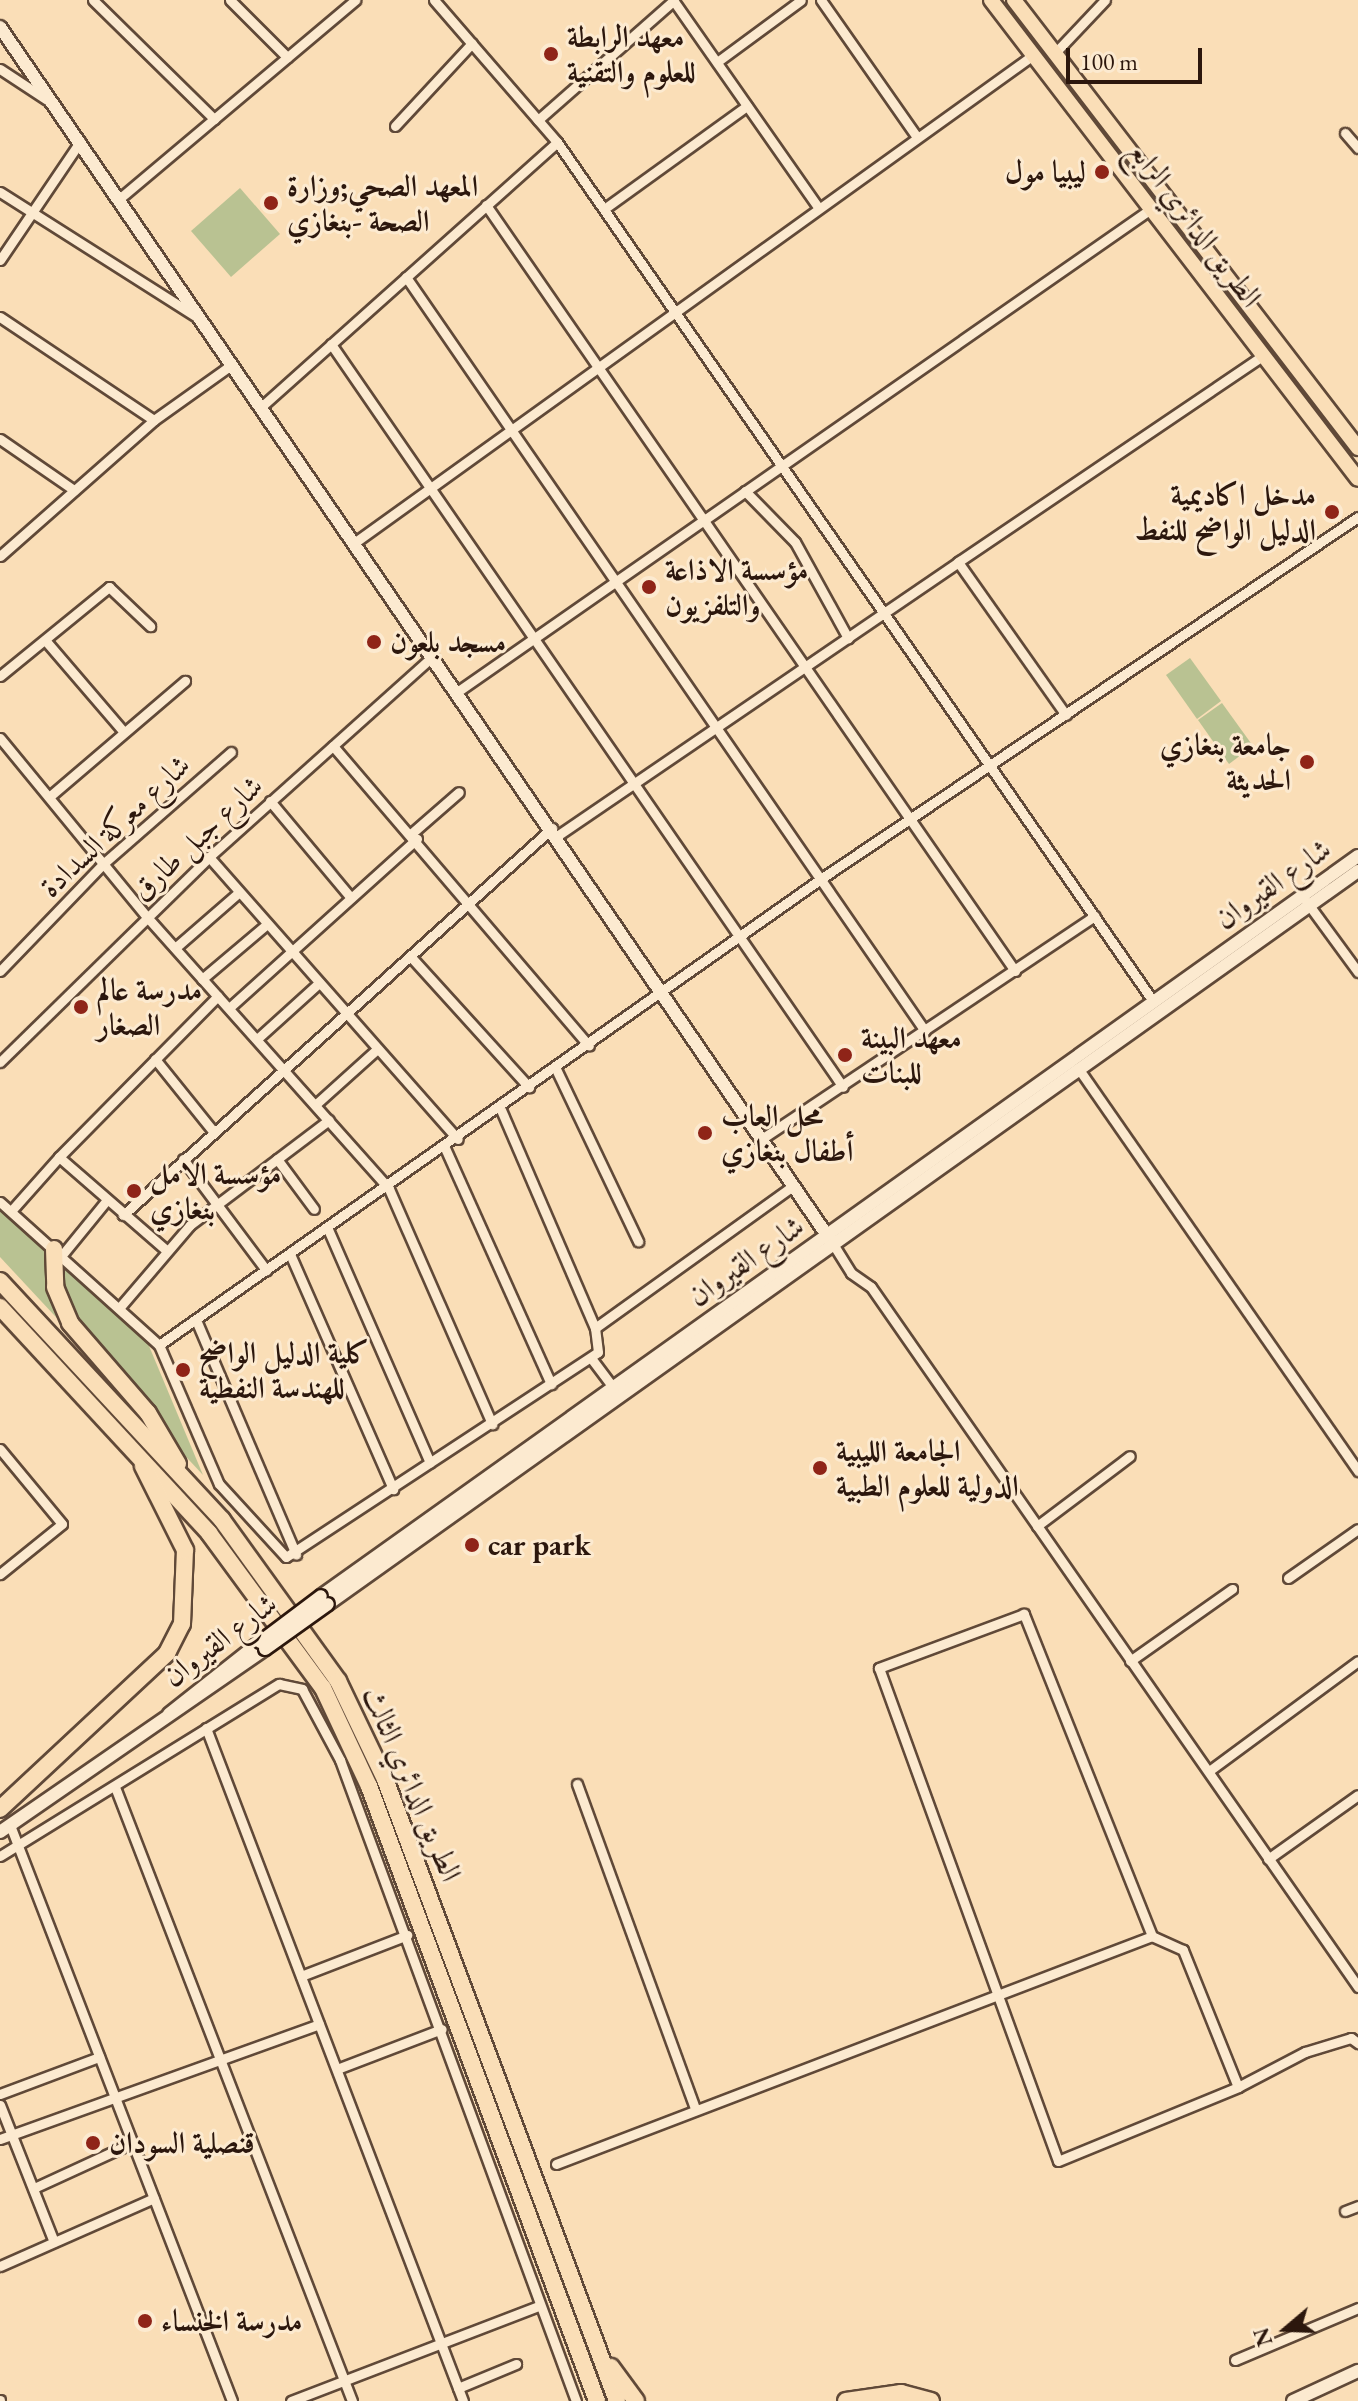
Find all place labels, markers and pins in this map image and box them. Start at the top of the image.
place label: معهد الرابطة للعلوم والتقنية [567,19,695,90]
marker: معهد الرابطة للعلوم والتقنية [542,45,560,63]
place label: ليبيا مول [1005,154,1086,190]
marker: ليبيا مول [1093,163,1111,181]
place label: المعهد الصحي;وزارة الصحة -بنغازي [287,168,478,238]
marker: المعهد الصحي;وزارة الصحة -بنغازي [262,194,280,212]
place label: مدخل اكاديمية الدليل الواضح للنفط [1135,477,1316,548]
marker: مدخل اكاديمية الدليل الواضح للنفط [1323,503,1341,521]
place label: مؤسسة الاذاعة والتلفزيون [665,552,808,622]
marker: مؤسسة الاذاعة والتلفزيون [640,578,658,596]
place label: مسجد بلعون [390,624,506,660]
marker: مسجد بلعون [365,633,383,651]
place label: جامعة بنغازي الحديثة [1160,727,1291,798]
marker: جامعة بنغازي الحديثة [1298,753,1316,771]
place label: مدرسة عالم الصغار [97,972,202,1042]
marker: مدرسة عالم الصغار [72,998,90,1016]
place label: معهد البينة للبنات [861,1020,962,1090]
marker: معهد البينة للبنات [836,1046,854,1064]
place label: محل العاب أطفال بنغازي [721,1098,854,1168]
marker: محل العاب أطفال بنغازي [696,1124,714,1142]
place label: مؤسسة الامل بنغازي [150,1156,281,1226]
marker: مؤسسة الامل بنغازي [125,1182,143,1200]
place label: كلية الدليل الواضح للهندسة النفطية [199,1335,370,1406]
marker: كلية الدليل الواضح للهندسة النفطية [174,1361,192,1379]
place label: الجامعة الليبية الدولية للعلوم الطبية [836,1433,1019,1504]
marker: الجامعة الليبية الدولية للعلوم الطبية [811,1459,829,1477]
place label: car park [488,1527,591,1563]
marker: car park [463,1536,481,1554]
place label: قنصلية السودان [109,2125,255,2161]
marker: قنصلية السودان [84,2134,102,2152]
place label: مدرسة الخنساء [161,2303,302,2339]
marker: مدرسة الخنساء [136,2312,154,2330]

